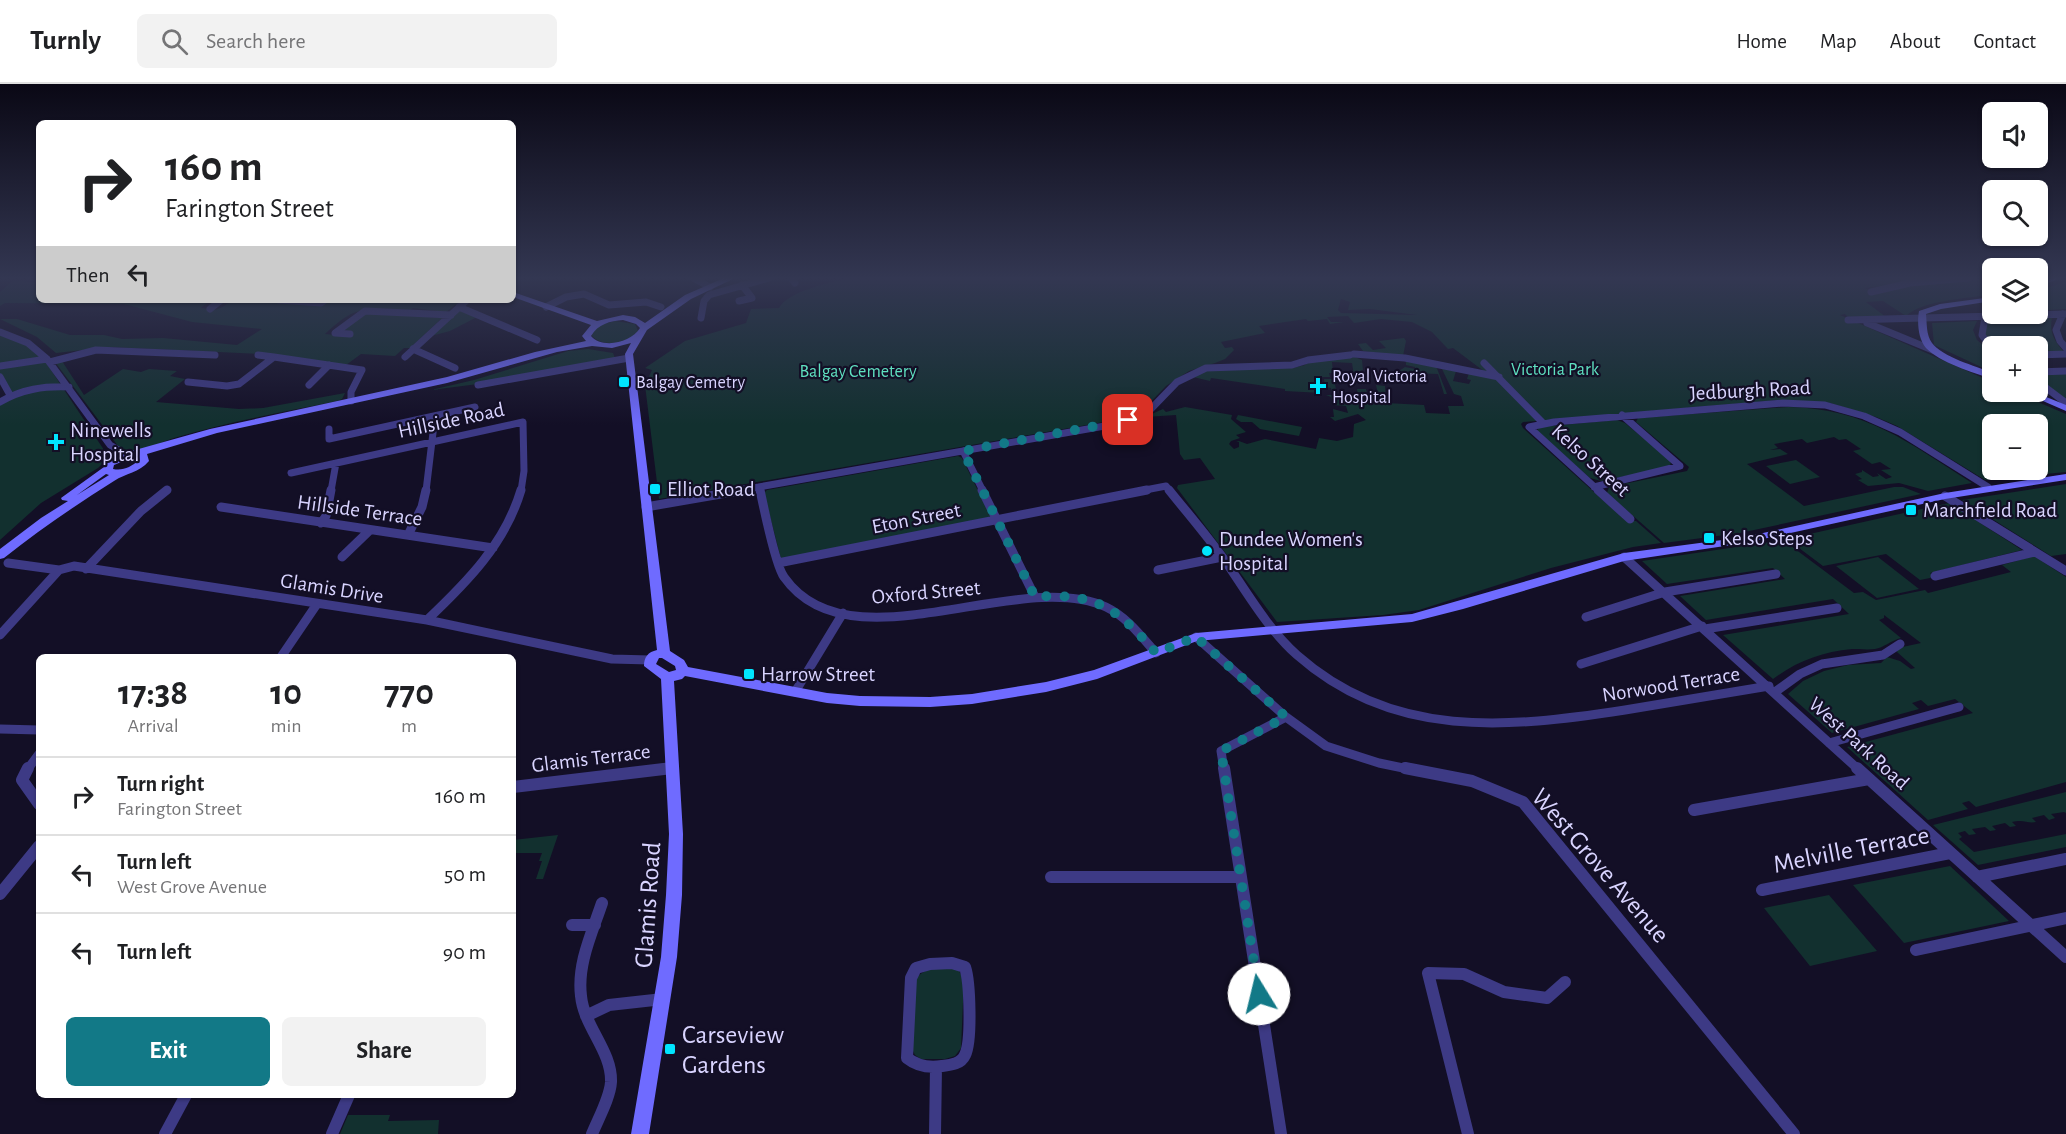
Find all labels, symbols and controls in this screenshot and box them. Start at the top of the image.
search box [137,14,557,68]
icon: search [158,25,191,58]
text: Turnly [30,27,101,55]
text: Search here [206,30,306,52]
text: Home [1736,31,1787,52]
text: Map [1820,31,1857,52]
text: About [1890,31,1940,52]
text: Contact [1973,31,2036,52]
map controls [1982,102,2048,480]
button: sound [1982,102,2048,168]
icon: right [66,144,144,222]
text: 160 m [165,146,263,188]
button: search [1982,180,2048,246]
text: Farington Street [165,195,334,222]
icon: left [122,258,155,291]
button: layers [1982,258,2048,324]
text: Then [66,264,110,286]
button: + [1982,336,2048,402]
park label: Victoria Park [1511,361,1600,379]
park label: Balgay Cemetery [799,363,917,381]
place label: Royal Victoria Hospital [1332,368,1427,407]
place label: Balgay Cemetry [636,374,745,392]
marker: Balgay Cemetry [617,375,631,389]
marker: Royal Victoria Hospital [1309,377,1327,395]
street label: Jedburgh Road [1689,377,1811,404]
pin [1102,394,1153,445]
street label: Hillside Road [396,399,506,442]
icon: arrive [1111,403,1144,436]
button: − [1982,414,2048,480]
place label: Ninewells Hospital [70,420,152,465]
street label: Kelso Street [1548,420,1634,501]
marker: Ninewells Hospital [47,433,65,451]
place label: Elliot Road [667,479,755,500]
marker: Elliot Road [648,482,662,496]
street label: Hillside Terrace [296,491,424,530]
street label: Eton Street [870,500,963,537]
place label: Marchfield Road [1923,500,2057,521]
marker: Marchfield Road [1904,503,1918,517]
place label: Kelso Steps [1721,528,1813,549]
place label: Dundee Women's Hospital [1219,529,1363,574]
marker: Kelso Steps [1702,531,1716,545]
marker: Dundee Women's Hospital [1200,544,1214,558]
street label: Glamis Drive [279,570,385,607]
street label: Oxford Street [871,577,982,608]
street label: Norwood Terrace [1601,663,1742,706]
place label: Harrow Street [761,664,875,685]
marker: Harrow Street [742,667,756,681]
text: 17:38 [118,675,188,711]
text: 10 [270,675,302,711]
text: 770 [384,675,434,711]
street label: West Park Road [1804,693,1913,794]
text: Arrival [127,716,179,736]
text: min [270,716,302,736]
text: m [401,716,417,736]
street label: Glamis Terrace [530,741,652,776]
text: Turn right [117,773,204,795]
icon: right [66,780,99,813]
street label: West Grove Avenue [1527,784,1674,948]
text: 160 m [435,785,486,807]
text: Farington Street [117,799,242,819]
street label: Melville Terrace [1771,822,1931,878]
street label: Glamis Road [631,841,665,969]
text: Turn left [117,851,191,873]
icon: left [66,858,99,891]
text: 50 m [444,863,486,885]
text: West Grove Avenue [117,877,267,897]
icon: left [66,936,99,969]
text: Turn left [117,941,191,963]
text: 90 m [443,941,486,963]
position arrow [1227,962,1291,1026]
button: Exit [66,1017,270,1086]
button: Share [282,1017,486,1086]
place label: Carseview Gardens [682,1022,785,1078]
marker: Carseview Gardens [663,1042,677,1056]

